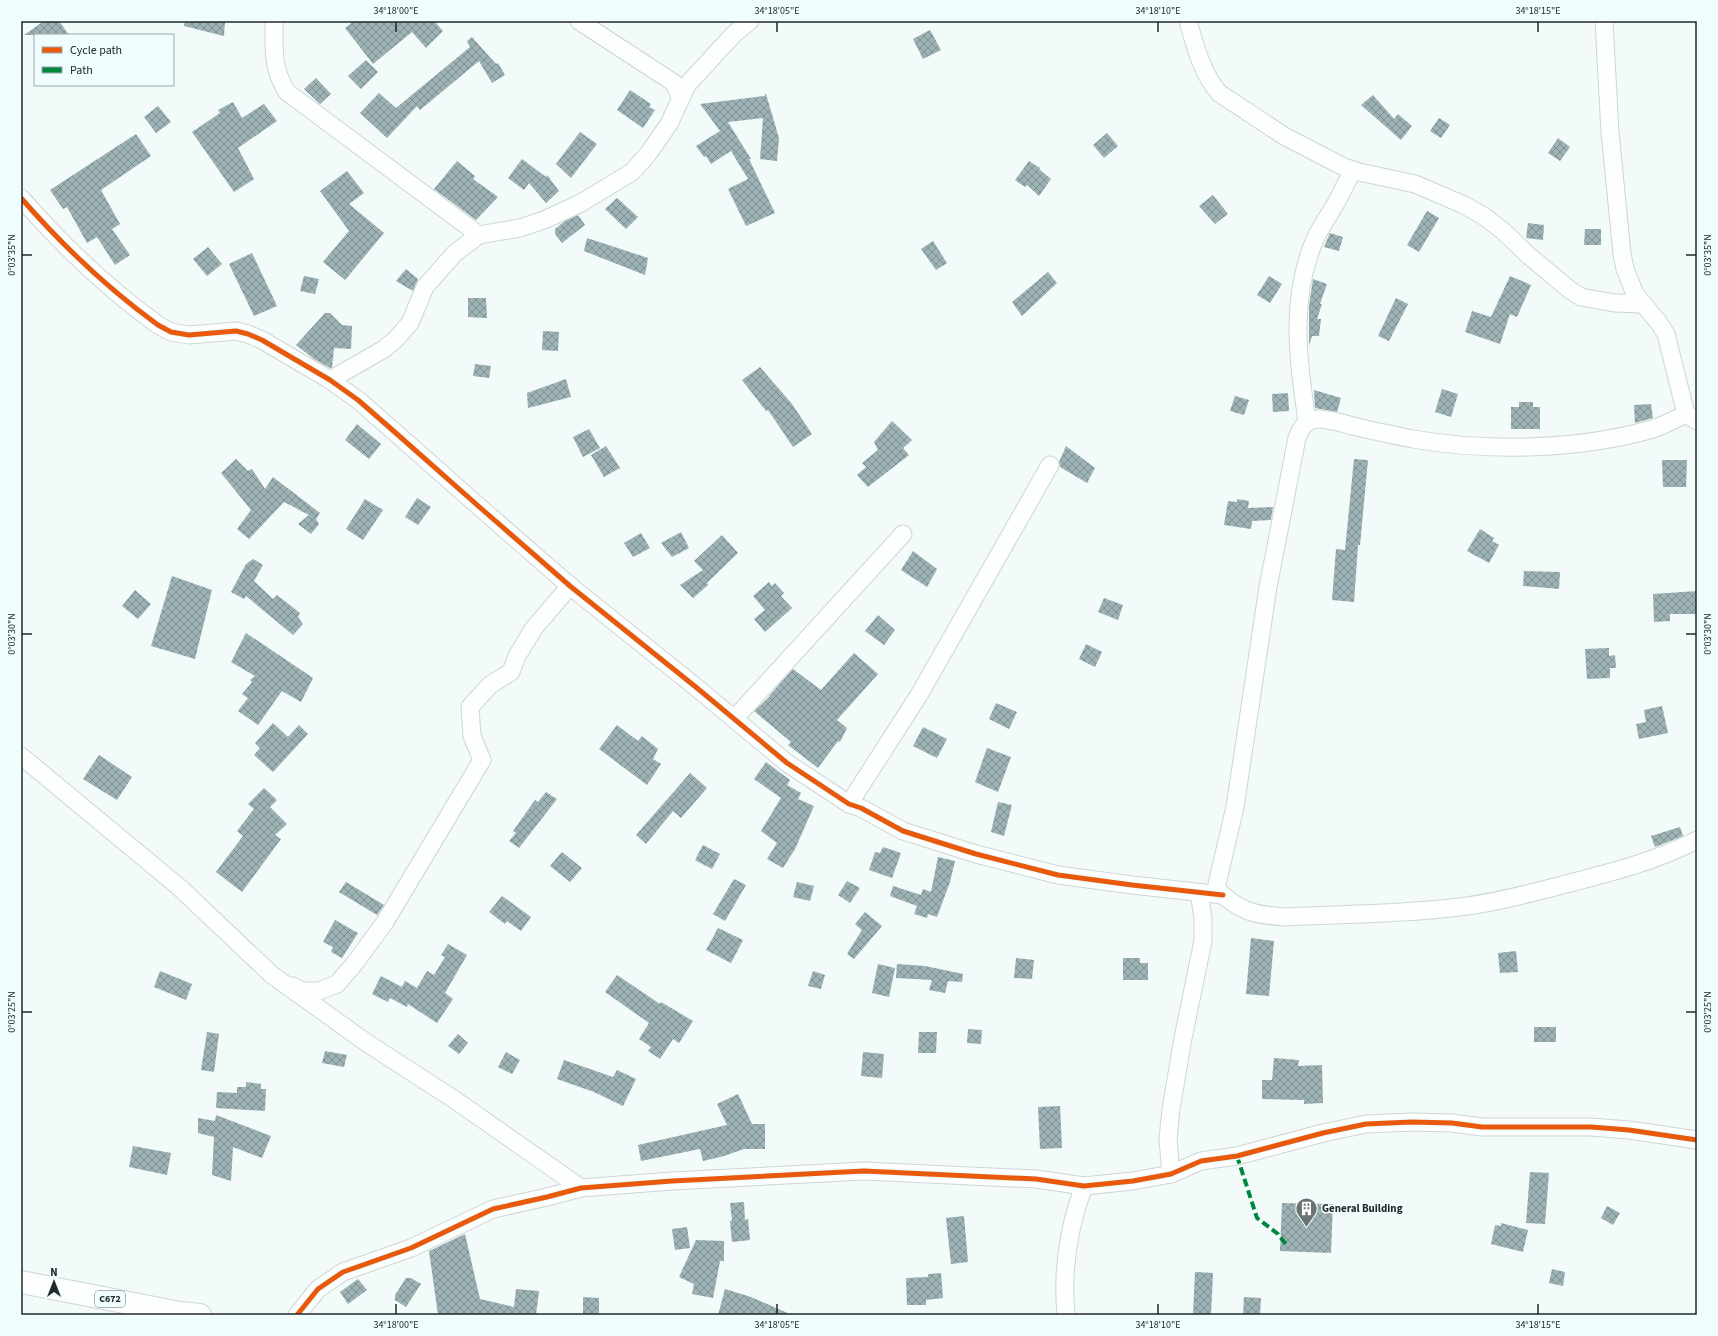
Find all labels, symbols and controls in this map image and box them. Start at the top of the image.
text: 34°18'00"E [373,4,419,18]
text: 34°18'05"E [754,4,800,18]
text: 34°18'10"E [1135,4,1181,18]
text: 34°18'15"E [1515,4,1561,18]
legend [34,34,174,86]
text: Cycle path [70,42,122,59]
text: Path [70,62,93,79]
text: 0°03'35"N [5,234,19,276]
text: 0°03'35"N [1701,234,1715,276]
text: 0°03'30"N [5,613,19,655]
text: 0°03'30"N [1701,613,1715,655]
text: 0°03'25"N [5,991,19,1033]
text: 0°03'25"N [1701,991,1715,1033]
building icon: General Building [1293,1195,1319,1228]
place label: General Building [1322,1201,1403,1216]
north arrow [34,1262,74,1302]
text: N [50,1265,58,1280]
road number: C672 [95,1291,125,1307]
text: 34°18'00"E [373,1318,419,1332]
text: 34°18'05"E [754,1318,800,1332]
text: 34°18'10"E [1135,1318,1181,1332]
text: 34°18'15"E [1515,1318,1561,1332]

